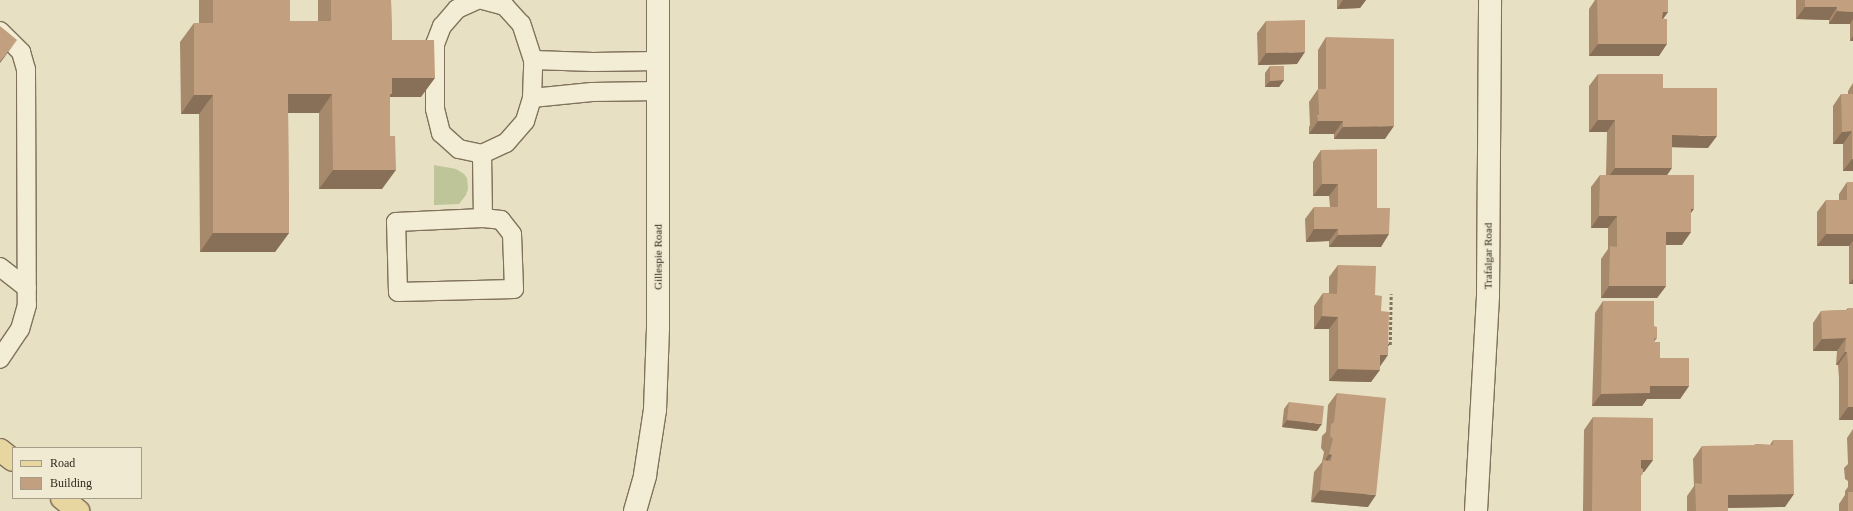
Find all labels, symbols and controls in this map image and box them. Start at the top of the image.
street label: Trafalgar Road [1481,223,1495,289]
street label: Gillespie Road [651,224,665,290]
legend [12,447,142,499]
text: Road [50,456,75,470]
text: Building [50,476,92,490]

